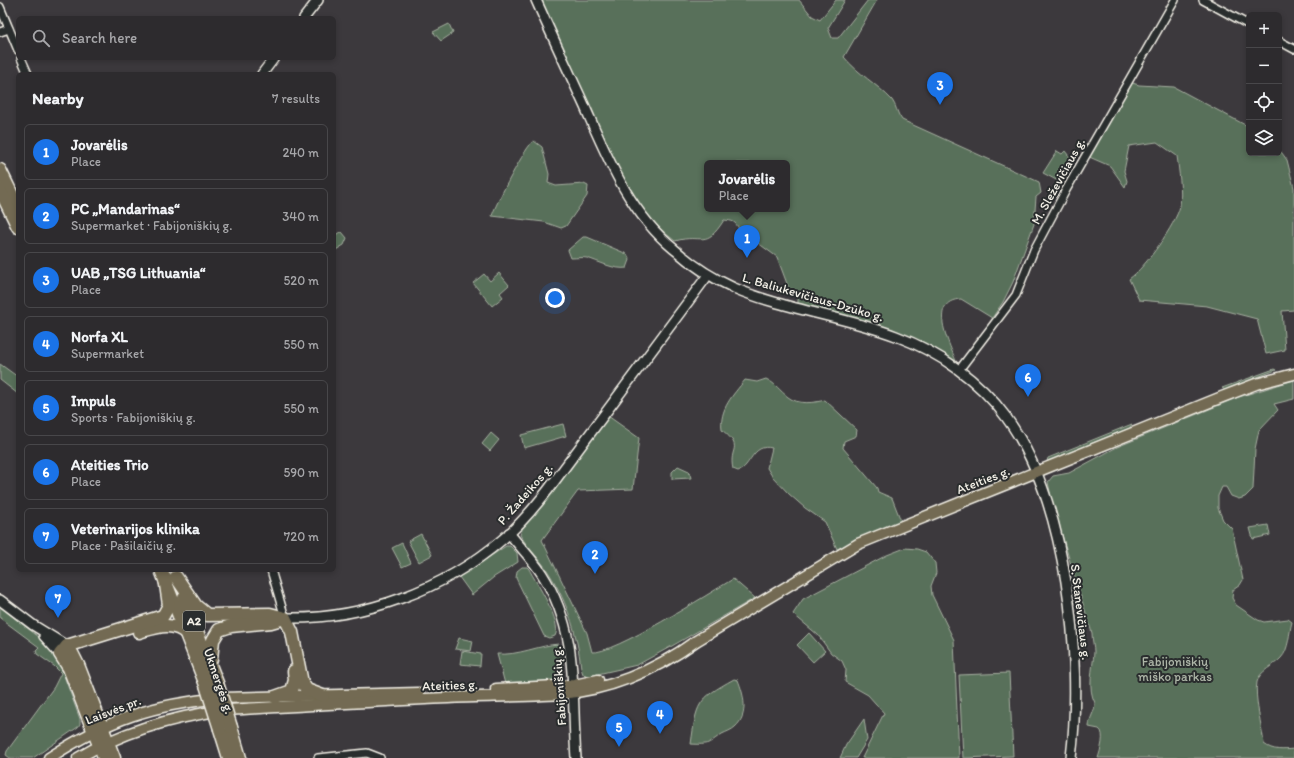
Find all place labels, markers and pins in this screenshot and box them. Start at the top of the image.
pin: 3 [927,72,953,105]
pin: 1 [734,225,760,258]
pin: 6 [1015,364,1041,397]
pin: 2 [582,541,608,574]
pin: 7 [45,585,71,618]
pin: 4 [647,701,673,734]
pin: 5 [606,714,632,747]

